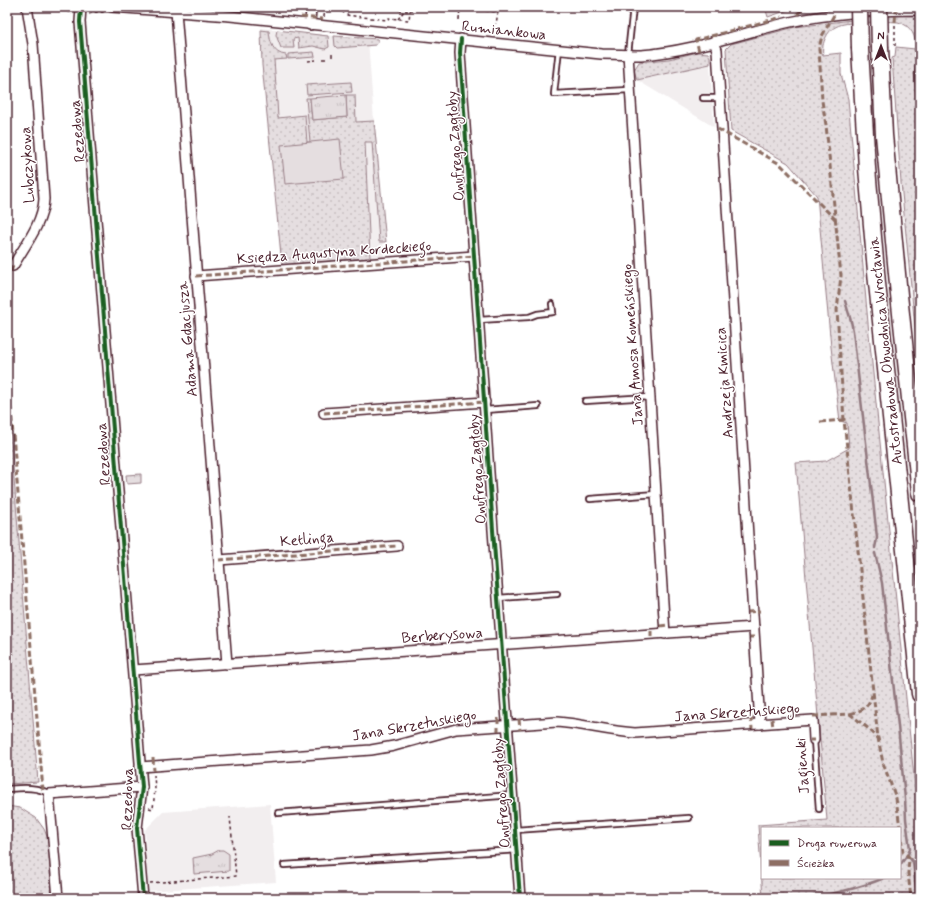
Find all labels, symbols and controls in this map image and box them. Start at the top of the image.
street label: Rumiankowa [461,17,547,45]
north arrow [861,26,901,66]
text: N [877,30,885,44]
street label: Onufrego Zagłoby [442,90,471,202]
street label: Rezedowa [65,99,91,163]
street label: Lubczykowa [16,126,40,204]
street label: Autostradowa Obwodnica Wrocławia [864,235,908,466]
street label: Księdza Augustyna Kordeckiego [236,236,432,271]
street label: Jana Amosa Komeńskiego [617,263,650,427]
street label: Adama Gdacjusza [173,279,203,398]
street label: Andrzeja Kmicica [711,327,739,439]
street label: Onufrego Zagłoby [464,413,493,525]
street label: Rezedowa [92,422,116,486]
street label: Ketlinga [279,528,335,553]
street label: Berberysowa [401,623,483,649]
street label: Jana Skrzetuskiego [674,699,801,728]
street label: Jana Skrzetuskiego [350,705,478,748]
street label: Onufrego Zagłoby [488,737,517,849]
street label: Jagienki [791,737,816,795]
street label: Rezedowa [117,767,139,831]
legend [761,827,901,879]
text: Droga rowerowa [797,836,877,852]
text: Ścieżka [797,856,835,872]

